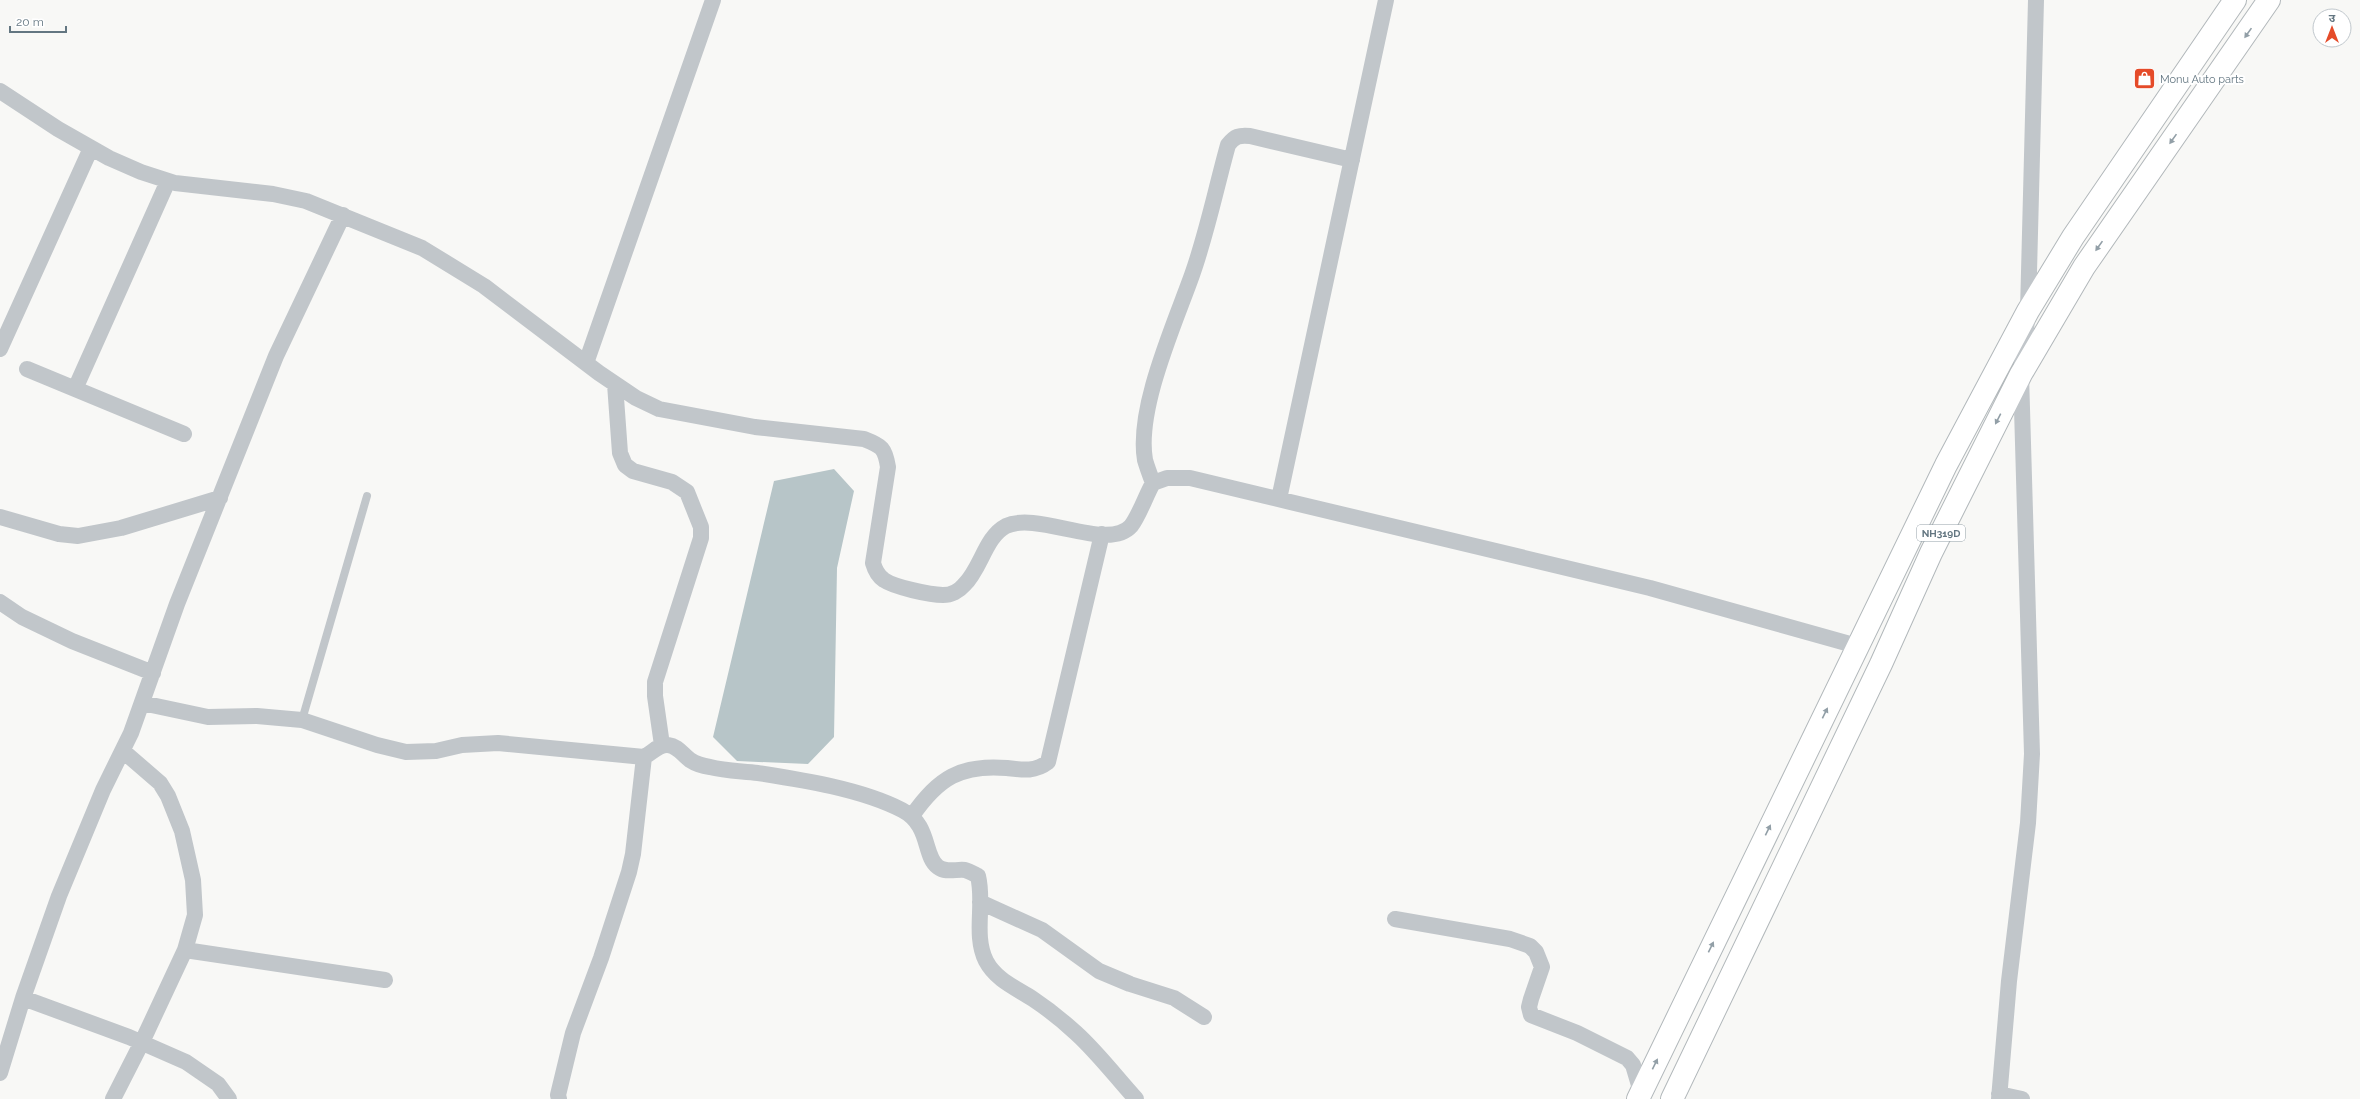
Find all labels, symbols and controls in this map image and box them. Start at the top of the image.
scale bar [10,8,66,34]
north arrow [2312,8,2352,48]
text: उ [2329,12,2336,25]
text: 20 m [16,15,44,29]
one-way arrow [2244,27,2252,38]
shop icon: Monu Auto parts [2131,66,2157,92]
place label: Monu Auto parts [2160,73,2244,86]
one-way arrow [2169,134,2177,144]
one-way arrow [2095,241,2103,251]
one-way arrow [1995,413,2002,424]
road number: NH319D [1917,525,1965,541]
one-way arrow [1822,707,1828,719]
one-way arrow [1765,824,1771,836]
one-way arrow [1708,941,1714,953]
one-way arrow [1652,1058,1658,1070]

